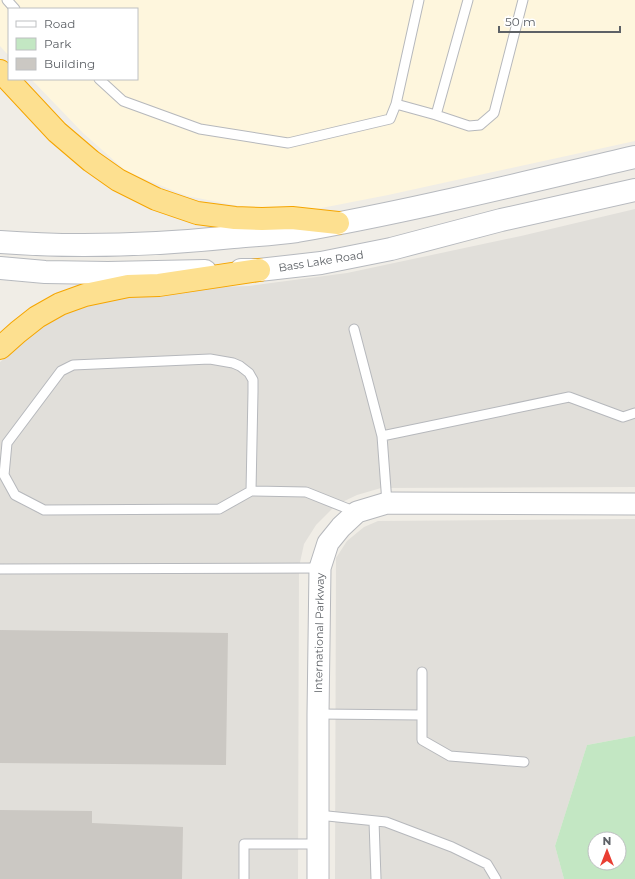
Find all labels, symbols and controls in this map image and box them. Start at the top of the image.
legend [8,8,138,80]
scale bar [499,8,620,34]
text: 50 m [505,14,536,29]
text: Road [44,16,75,31]
text: Park [44,36,72,51]
text: Building [44,56,95,71]
street label: Bass Lake Road [277,247,365,275]
street label: International Parkway [311,573,327,693]
north arrow [587,831,627,871]
text: N [603,834,611,848]

